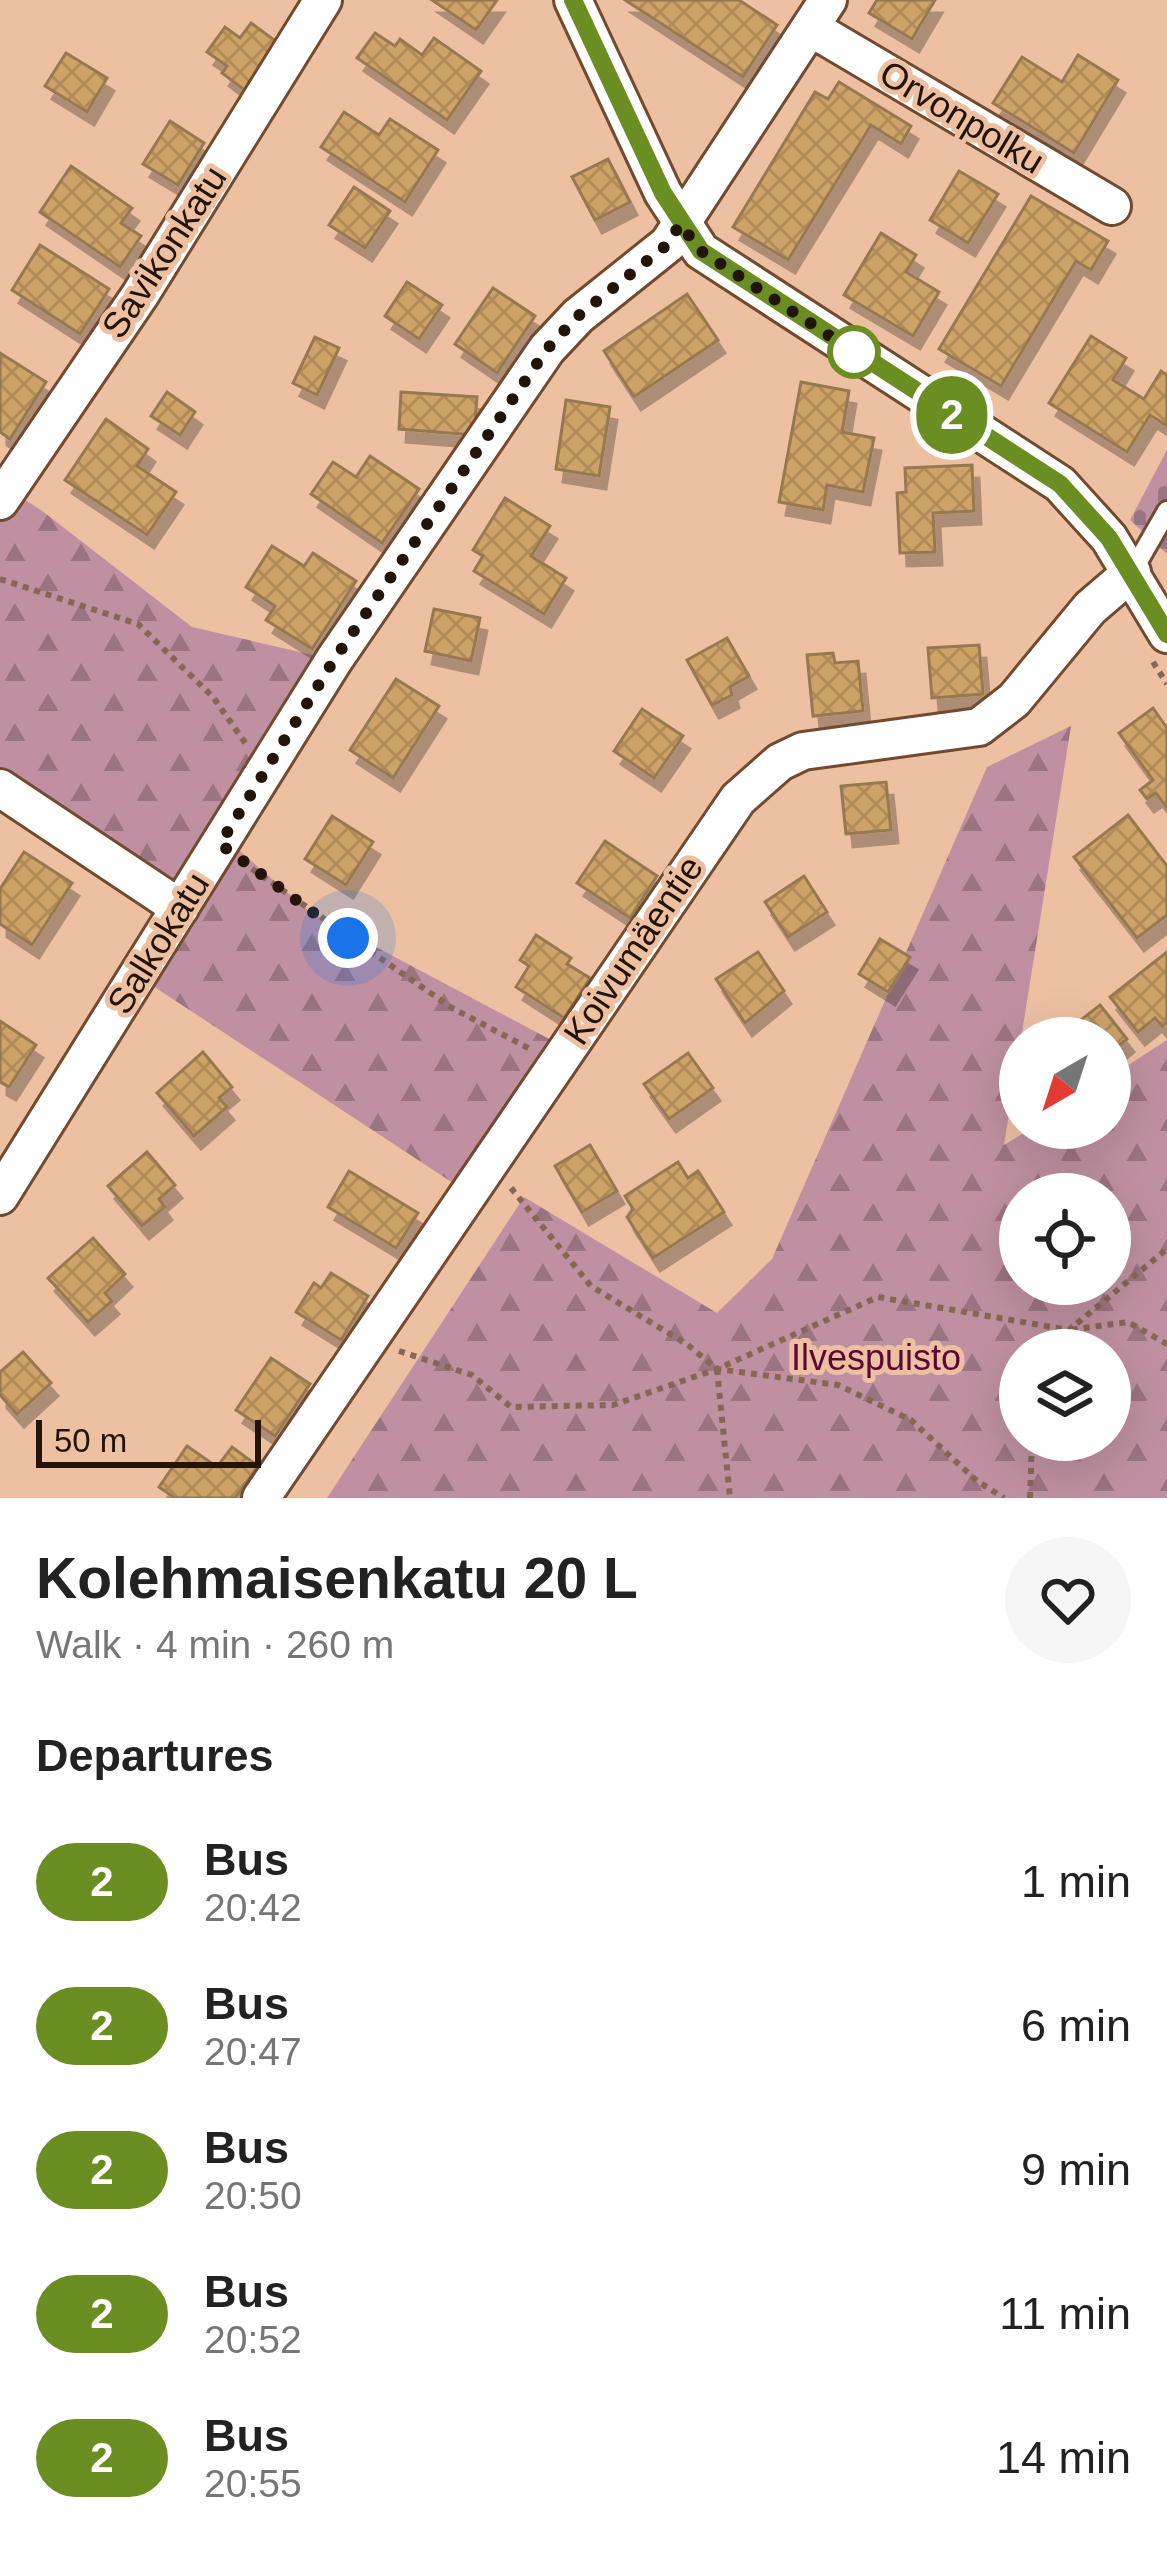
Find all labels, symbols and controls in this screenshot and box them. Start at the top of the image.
street label: Orvonpolku [873,52,1051,182]
street label: Savikonkatu [93,159,235,345]
unlabelled marker [829,327,879,377]
line badge: 2 [913,376,991,454]
text: 2 [940,391,964,438]
street label: Koivumäentie [555,848,711,1052]
street label: Salkokatu [99,865,217,1021]
your location [318,908,378,968]
north arrow [999,1017,1131,1149]
map controls [999,1017,1131,1461]
button: locate [999,1173,1131,1305]
button: layers [999,1329,1131,1461]
park label: Ilvespuisto [791,1337,961,1378]
scale bar [36,1414,261,1467]
text: 50 m [54,1422,127,1459]
button: heart [1005,1537,1131,1663]
text: Kolehmaisenkatu 20 L [36,1546,638,1610]
text: Walk · 4 min · 260 m [36,1623,394,1666]
text: Departures [36,1730,274,1781]
text: Bus [204,1834,289,1885]
text: 1 min [1021,1856,1131,1907]
text: 2 [90,1858,114,1905]
text: 20:42 [204,1886,302,1929]
text: Bus [204,1978,289,2029]
text: 6 min [1021,2000,1131,2051]
text: 2 [90,2002,114,2049]
text: 20:47 [204,2030,302,2073]
text: Bus [204,2122,289,2173]
text: 9 min [1021,2144,1131,2195]
text: 2 [90,2146,114,2193]
text: 20:50 [204,2174,302,2217]
text: Bus [204,2266,289,2317]
text: 11 min [999,2288,1131,2339]
text: 2 [90,2290,114,2337]
text: 20:52 [204,2318,302,2361]
text: Bus [204,2410,289,2461]
text: 14 min [996,2432,1131,2483]
text: 2 [90,2434,114,2481]
text: 20:55 [204,2462,302,2505]

